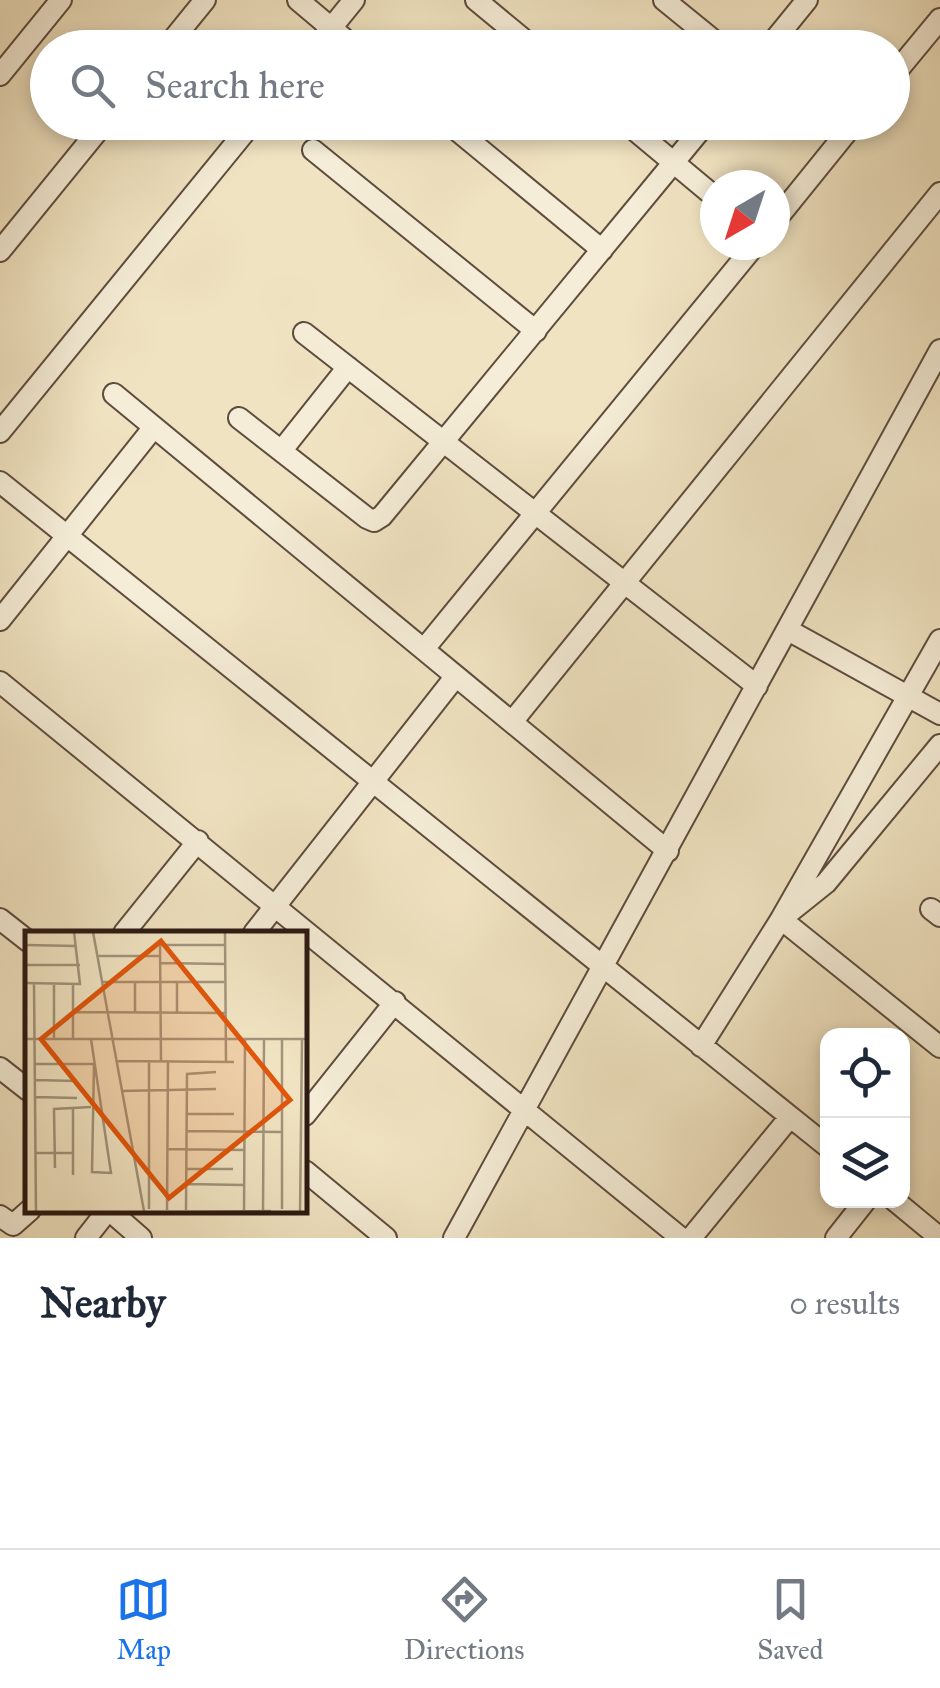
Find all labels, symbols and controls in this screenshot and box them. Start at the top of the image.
search box [30,30,910,140]
icon: search [65,58,120,113]
text: Search here [145,62,325,108]
north arrow [700,170,790,260]
inset map [25,931,308,1213]
map controls [820,1028,910,1208]
button: locate [820,1028,910,1118]
button: layers [820,1118,910,1208]
text: Nearby [40,1277,165,1329]
text: 0 results [789,1284,900,1323]
tab: Map [116,1572,171,1667]
tab: Directions [404,1572,525,1667]
tab: Saved [757,1572,824,1667]

